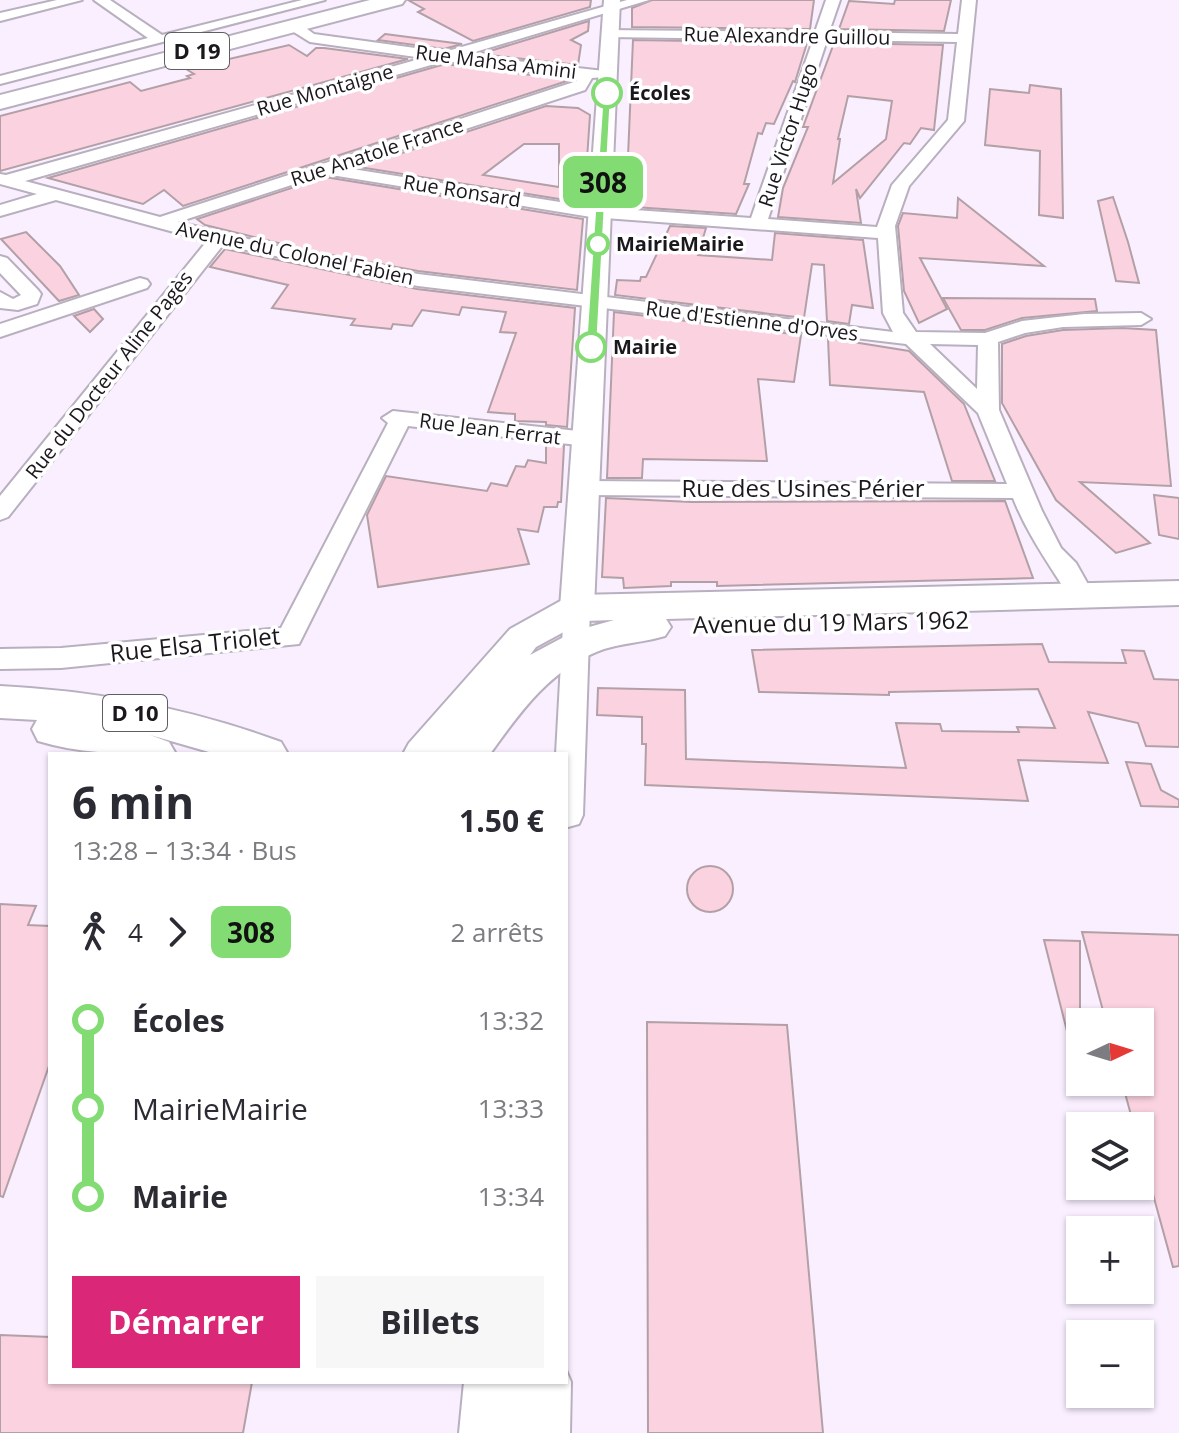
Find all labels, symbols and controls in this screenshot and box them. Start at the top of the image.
street label: Rue Alexandre Guillou [683,20,891,51]
road number: D 19 [165,33,229,69]
street label: Rue Mahsa Amini [414,38,578,85]
street label: Rue Montaigne [253,57,396,122]
street label: Rue Victor Hugo [752,59,824,210]
marker: Écoles [592,78,622,108]
place label: Écoles [629,79,691,106]
street label: Rue Anatole France [287,111,467,192]
line badge: 308 [557,156,649,208]
text: 308 [579,163,627,201]
street label: Rue Ronsard [401,168,523,213]
street label: Avenue du Colonel Fabien [174,214,416,291]
place label: MairieMairie [616,230,744,257]
marker: MairieMairie [587,233,609,255]
street label: Rue du Docteur Aline Pagès [19,265,198,484]
street label: Rue d'Estienne d'Orves [644,294,860,347]
marker: Mairie [576,332,606,362]
place label: Mairie [613,333,677,360]
street label: Rue Jean Ferrat [418,406,562,451]
street label: Rue des Usines Périer [682,471,925,504]
street label: Avenue du 19 Mars 1962 [693,603,969,640]
street label: Rue Elsa Triolet [108,618,282,669]
road number: D 10 [103,695,167,731]
text: 6 min [72,772,194,832]
text: 1.50 € [459,800,544,841]
text: 13:28 – 13:34 · Bus [72,832,297,868]
icon: walk [72,910,116,954]
icon: forward [155,910,199,954]
text: 308 [227,913,275,951]
text: 4 [128,914,143,950]
text: 2 arrêts [450,914,544,950]
text: Écoles [132,1000,225,1041]
text: 13:32 [478,1002,544,1038]
north arrow [1066,1008,1154,1096]
map controls [1066,1008,1154,1408]
text: MairieMairie [132,1088,308,1129]
text: 13:33 [478,1090,544,1126]
button: layers [1066,1112,1154,1200]
text: Mairie [132,1176,228,1217]
text: 13:34 [478,1178,544,1214]
button: + [1066,1216,1154,1304]
button: Démarrer [72,1276,300,1368]
button: Billets [316,1276,544,1368]
button: − [1066,1320,1154,1408]

